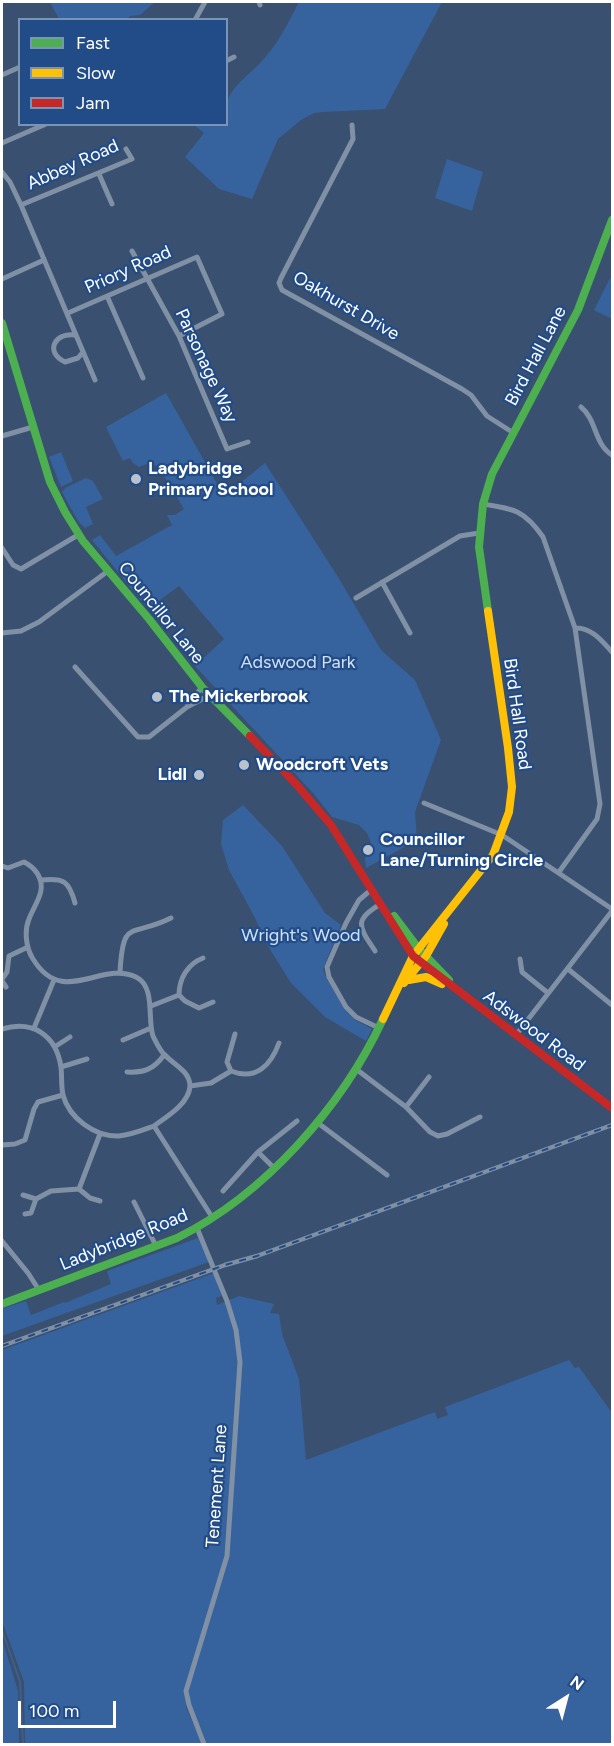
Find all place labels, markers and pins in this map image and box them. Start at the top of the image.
place label: Ladybridge Primary School [148,458,273,500]
marker: Ladybridge Primary School [129,472,143,486]
place label: The Mickerbrook [169,686,308,708]
marker: The Mickerbrook [150,690,164,704]
place label: Woodcroft Vets [256,754,388,776]
marker: Woodcroft Vets [237,758,251,772]
place label: Lidl [157,764,187,786]
marker: Lidl [192,768,206,782]
place label: Councillor Lane/Turning Circle [380,829,543,872]
marker: Councillor Lane/Turning Circle [361,843,375,857]

